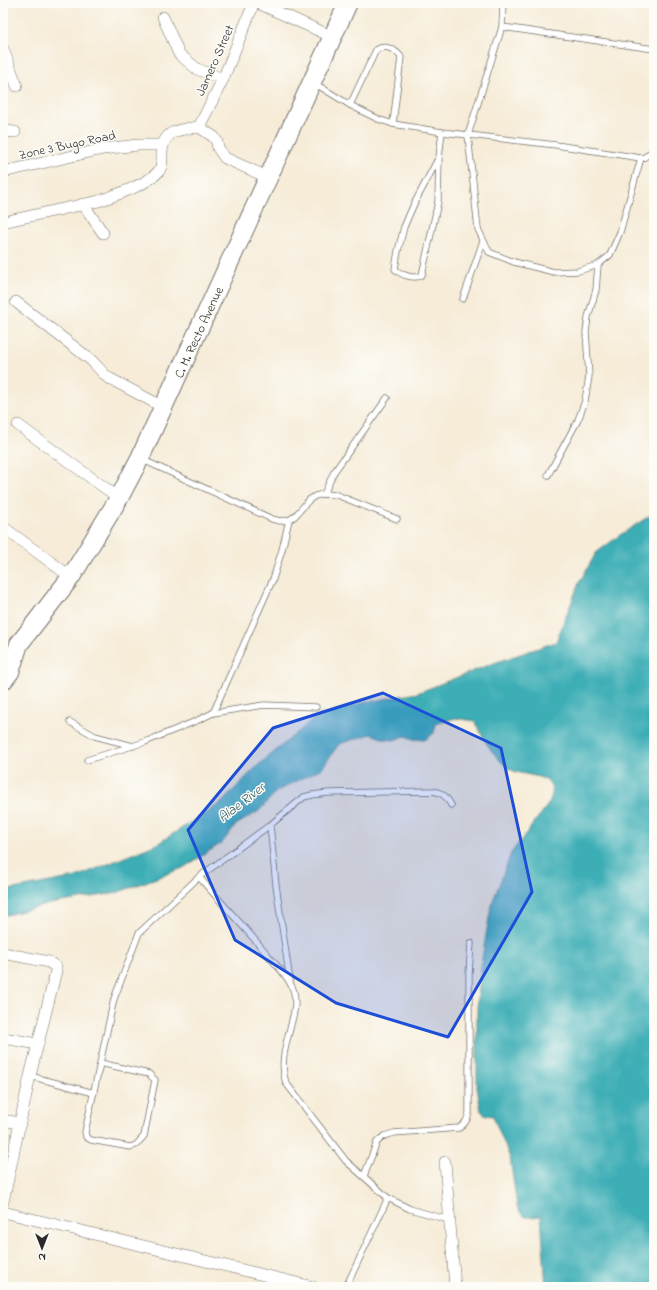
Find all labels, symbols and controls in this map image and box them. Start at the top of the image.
street label: Jamero Street [191,21,240,99]
street label: Zone 3 Bugo Road [17,126,118,166]
street label: C. M. Recto Avenue [170,284,229,381]
water label: Alae River [214,777,271,828]
north arrow [22,1228,62,1268]
text: N [38,1249,46,1265]

